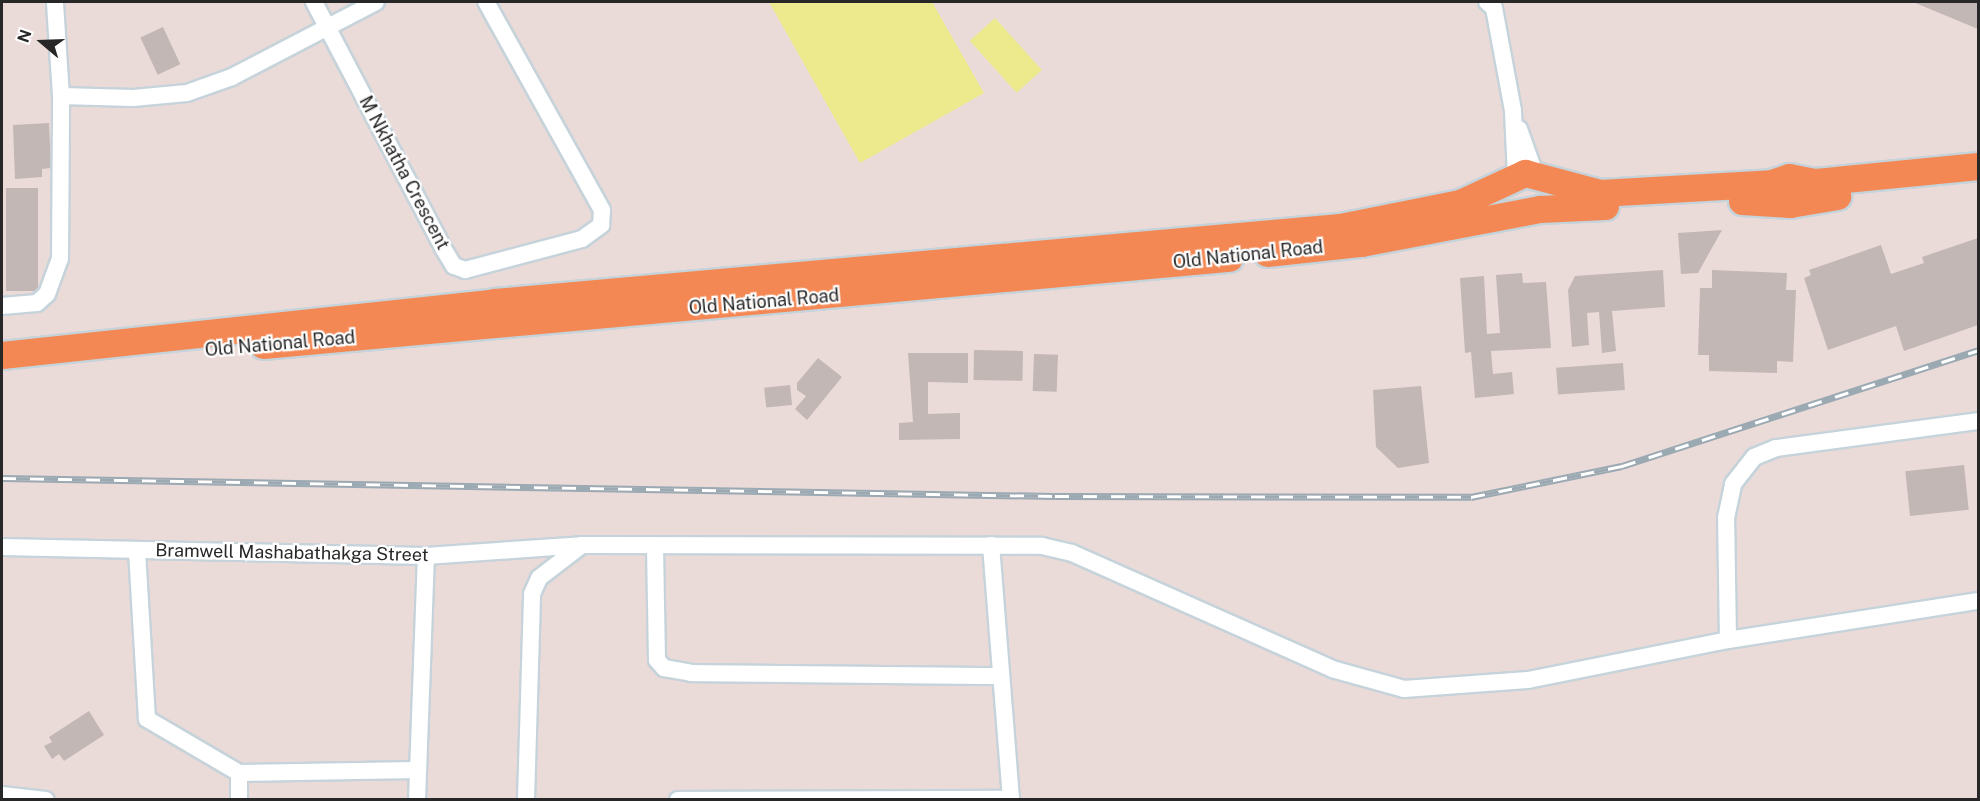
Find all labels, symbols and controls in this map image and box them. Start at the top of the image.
north arrow [12,12,72,72]
text: N [13,27,36,45]
street label: M Nkhatha Crescent [354,92,454,254]
street label: Old National Road [1172,236,1324,274]
street label: Old National Road [688,285,840,319]
street label: Old National Road [204,327,356,361]
street label: Bramwell Mashabathakga Street [155,540,429,566]

